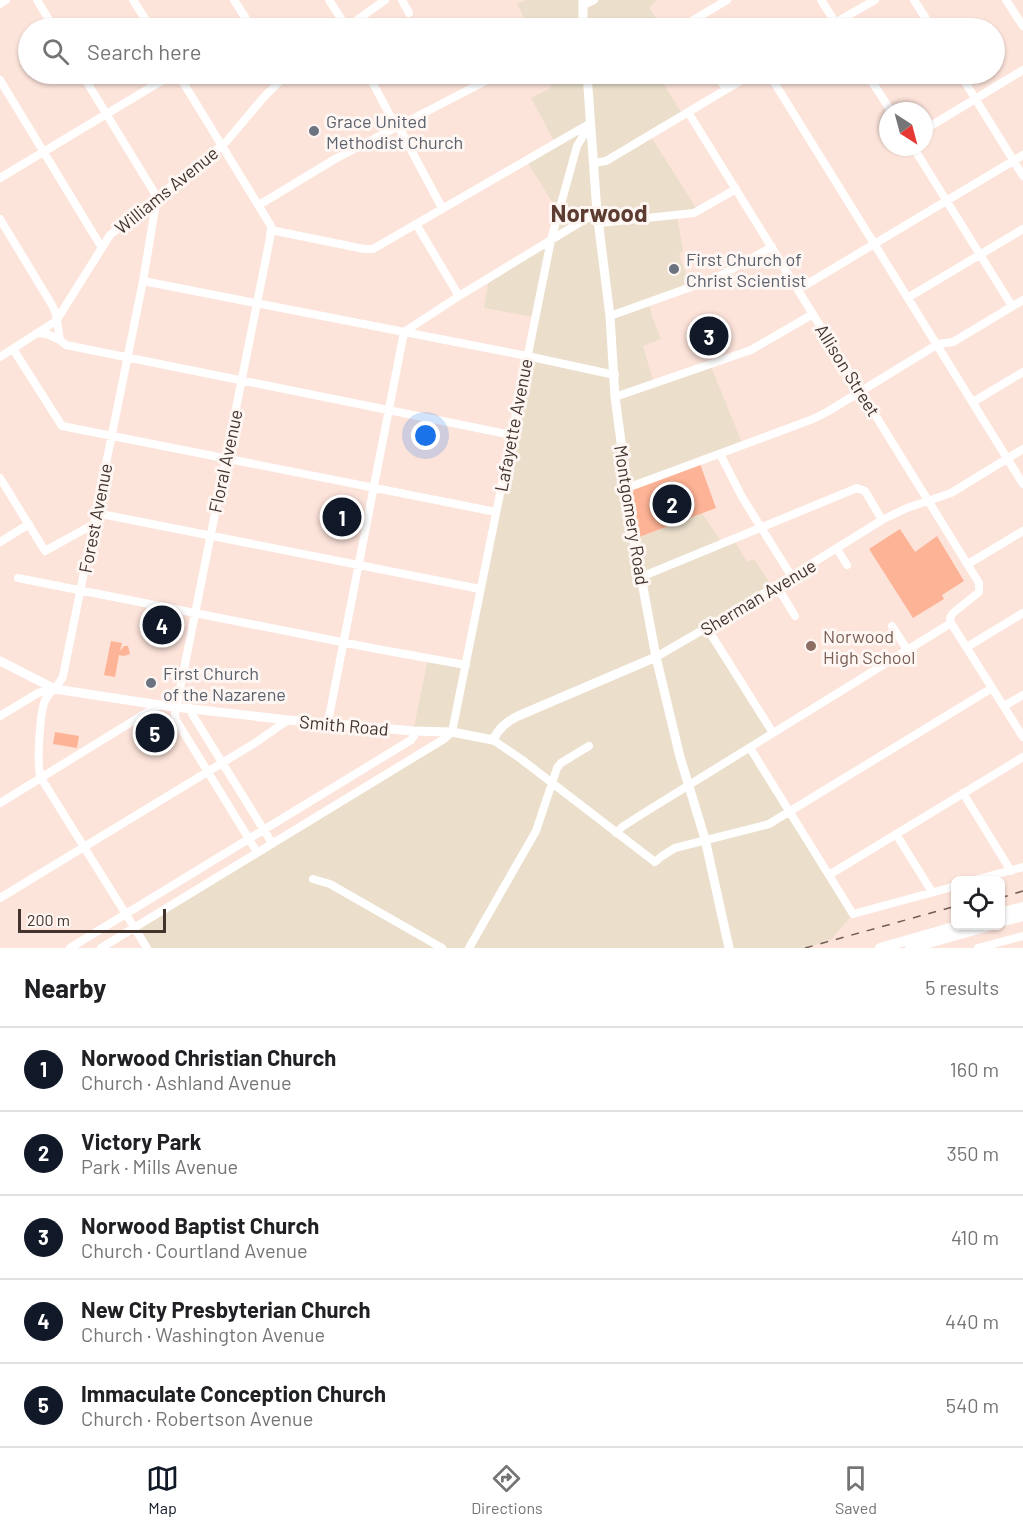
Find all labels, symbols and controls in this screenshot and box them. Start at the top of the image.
search box [18,18,1005,84]
icon: search [39,35,72,68]
text: Search here [87,38,201,64]
north arrow [879,102,933,156]
place label: Grace United Methodist Church [326,110,463,153]
marker: Grace United Methodist Church [307,124,321,138]
street label: Williams Avenue [110,142,222,238]
district label: Norwood [550,198,648,227]
place label: First Church of Christ Scientist [686,248,807,291]
marker: First Church of Christ Scientist [667,262,681,276]
pin: 3 [690,314,728,358]
street label: Allison Street [811,320,885,420]
street label: Lafayette Avenue [489,357,537,493]
street label: Floral Avenue [203,407,247,515]
your location [411,421,440,450]
street label: Montgomery Road [610,443,654,587]
street label: Forest Avenue [74,461,116,575]
pin: 2 [652,482,692,526]
pin: 1 [322,494,362,540]
street label: Sherman Avenue [696,554,820,640]
pin: 4 [142,602,182,648]
place label: Norwood High School [823,625,916,668]
marker: Norwood High School [804,639,818,653]
place label: First Church of the Nazarene [163,662,286,705]
marker: First Church of the Nazarene [144,676,158,690]
pin: 5 [136,710,174,756]
street label: Smith Road [298,710,390,740]
map controls [951,876,1005,930]
button: locate [951,876,1005,930]
scale bar [18,906,166,934]
text: 200 m [27,910,70,929]
text: Nearby [24,972,106,1003]
text: 5 results [925,975,999,999]
text: Norwood Christian Church [81,1044,336,1070]
text: 1 [40,1057,47,1081]
text: 160 m [950,1057,999,1081]
text: Church · Ashland Avenue [81,1070,292,1094]
text: Victory Park [81,1128,201,1154]
text: 2 [38,1141,49,1165]
text: 350 m [947,1141,999,1165]
text: Park · Mills Avenue [81,1154,238,1178]
text: Norwood Baptist Church [81,1212,319,1238]
text: 3 [38,1225,49,1249]
text: 410 m [951,1225,999,1249]
text: Church · Courtland Avenue [81,1238,308,1262]
text: New City Presbyterian Church [81,1296,370,1322]
text: 4 [37,1309,50,1333]
text: 440 m [945,1309,999,1333]
text: Church · Washington Avenue [81,1322,325,1346]
text: Immaculate Conception Church [81,1380,386,1406]
text: 5 [38,1393,49,1417]
text: 540 m [946,1393,999,1417]
text: Church · Robertson Avenue [81,1406,313,1430]
tab: Map [146,1462,179,1517]
tab: Directions [471,1462,543,1517]
tab: Saved [835,1462,877,1517]

